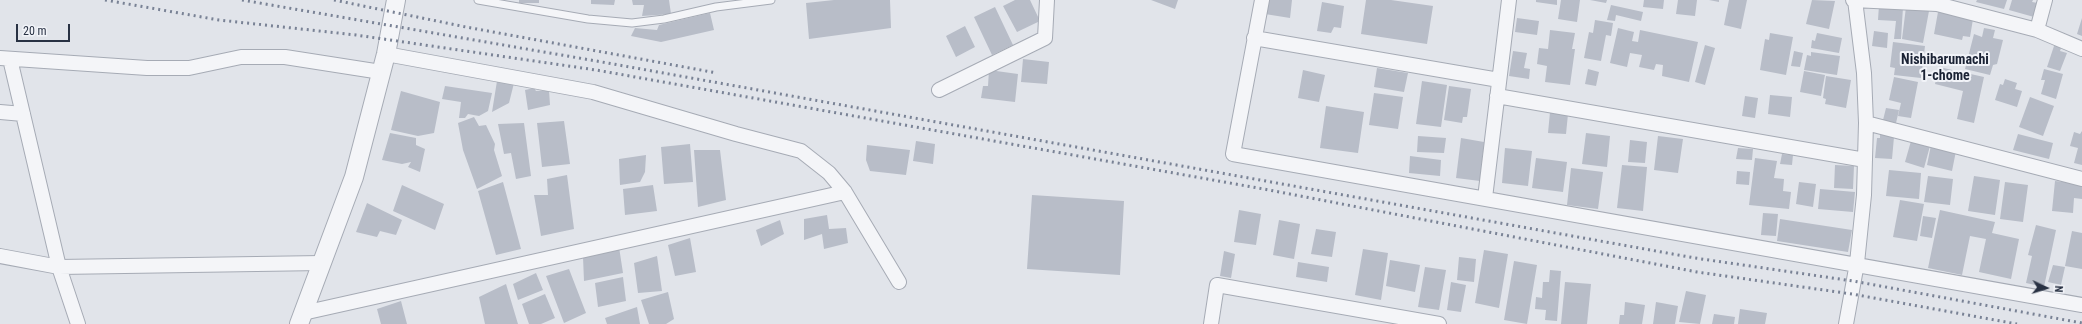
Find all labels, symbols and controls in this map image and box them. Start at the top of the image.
scale bar [18,16,72,42]
text: 20 m [23,24,47,38]
district label: Nishibarumachi 1-chome [1901,52,1989,84]
north arrow [2026,268,2066,308]
text: N [2052,285,2065,293]

